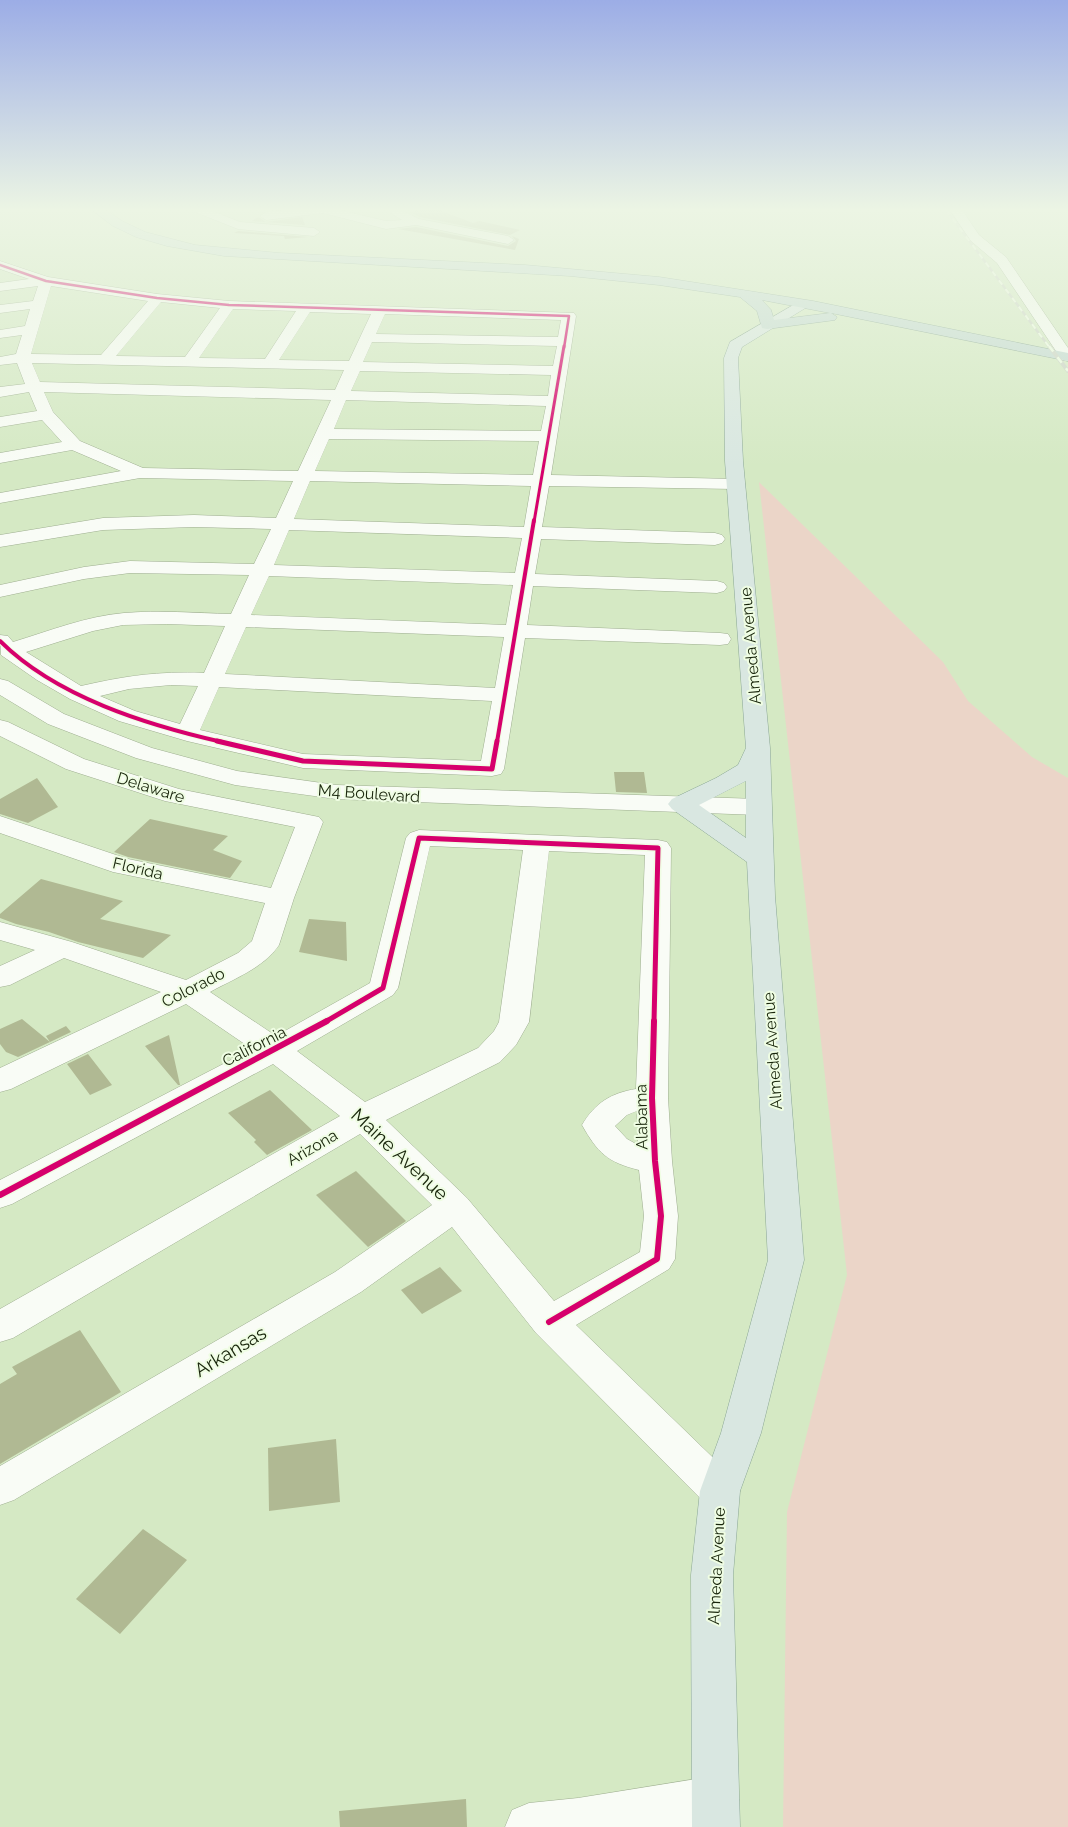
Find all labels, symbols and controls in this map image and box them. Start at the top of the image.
street label: Almeda Avenue [736,587,765,705]
street label: Delaware [115,768,187,807]
street label: M4 Boulevard [317,780,421,807]
street label: Florida [111,853,165,883]
street label: Colorado [159,964,228,1011]
street label: Almeda Avenue [759,992,786,1110]
street label: California [219,1022,289,1071]
street label: Alabama [631,1084,652,1150]
street label: Maine Avenue [347,1104,453,1204]
street label: Arizona [284,1125,341,1169]
street label: Arkansas [190,1321,270,1381]
street label: Almeda Avenue [704,1507,729,1625]

